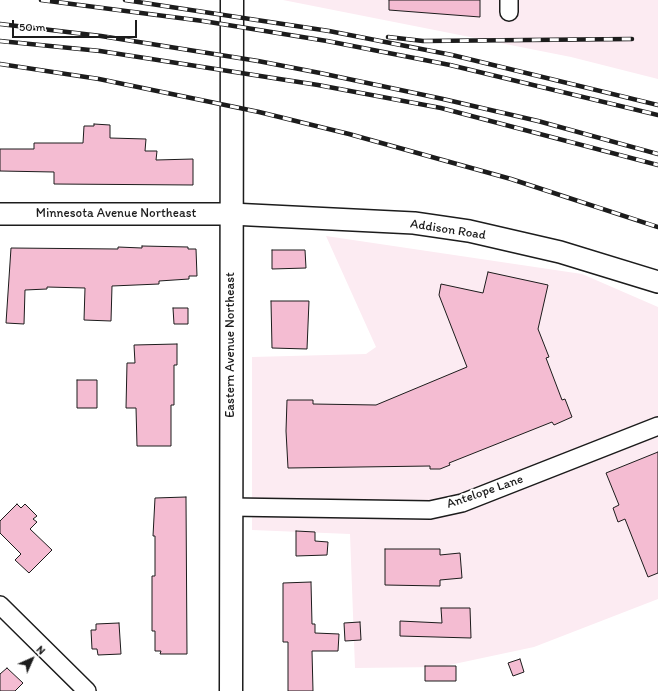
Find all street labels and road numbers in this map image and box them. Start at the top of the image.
street label: Minnesota Avenue Northeast [36,206,196,222]
street label: Addison Road [409,216,487,244]
street label: Eastern Avenue Northeast [223,272,239,418]
street label: Antelope Lane [445,472,525,512]

